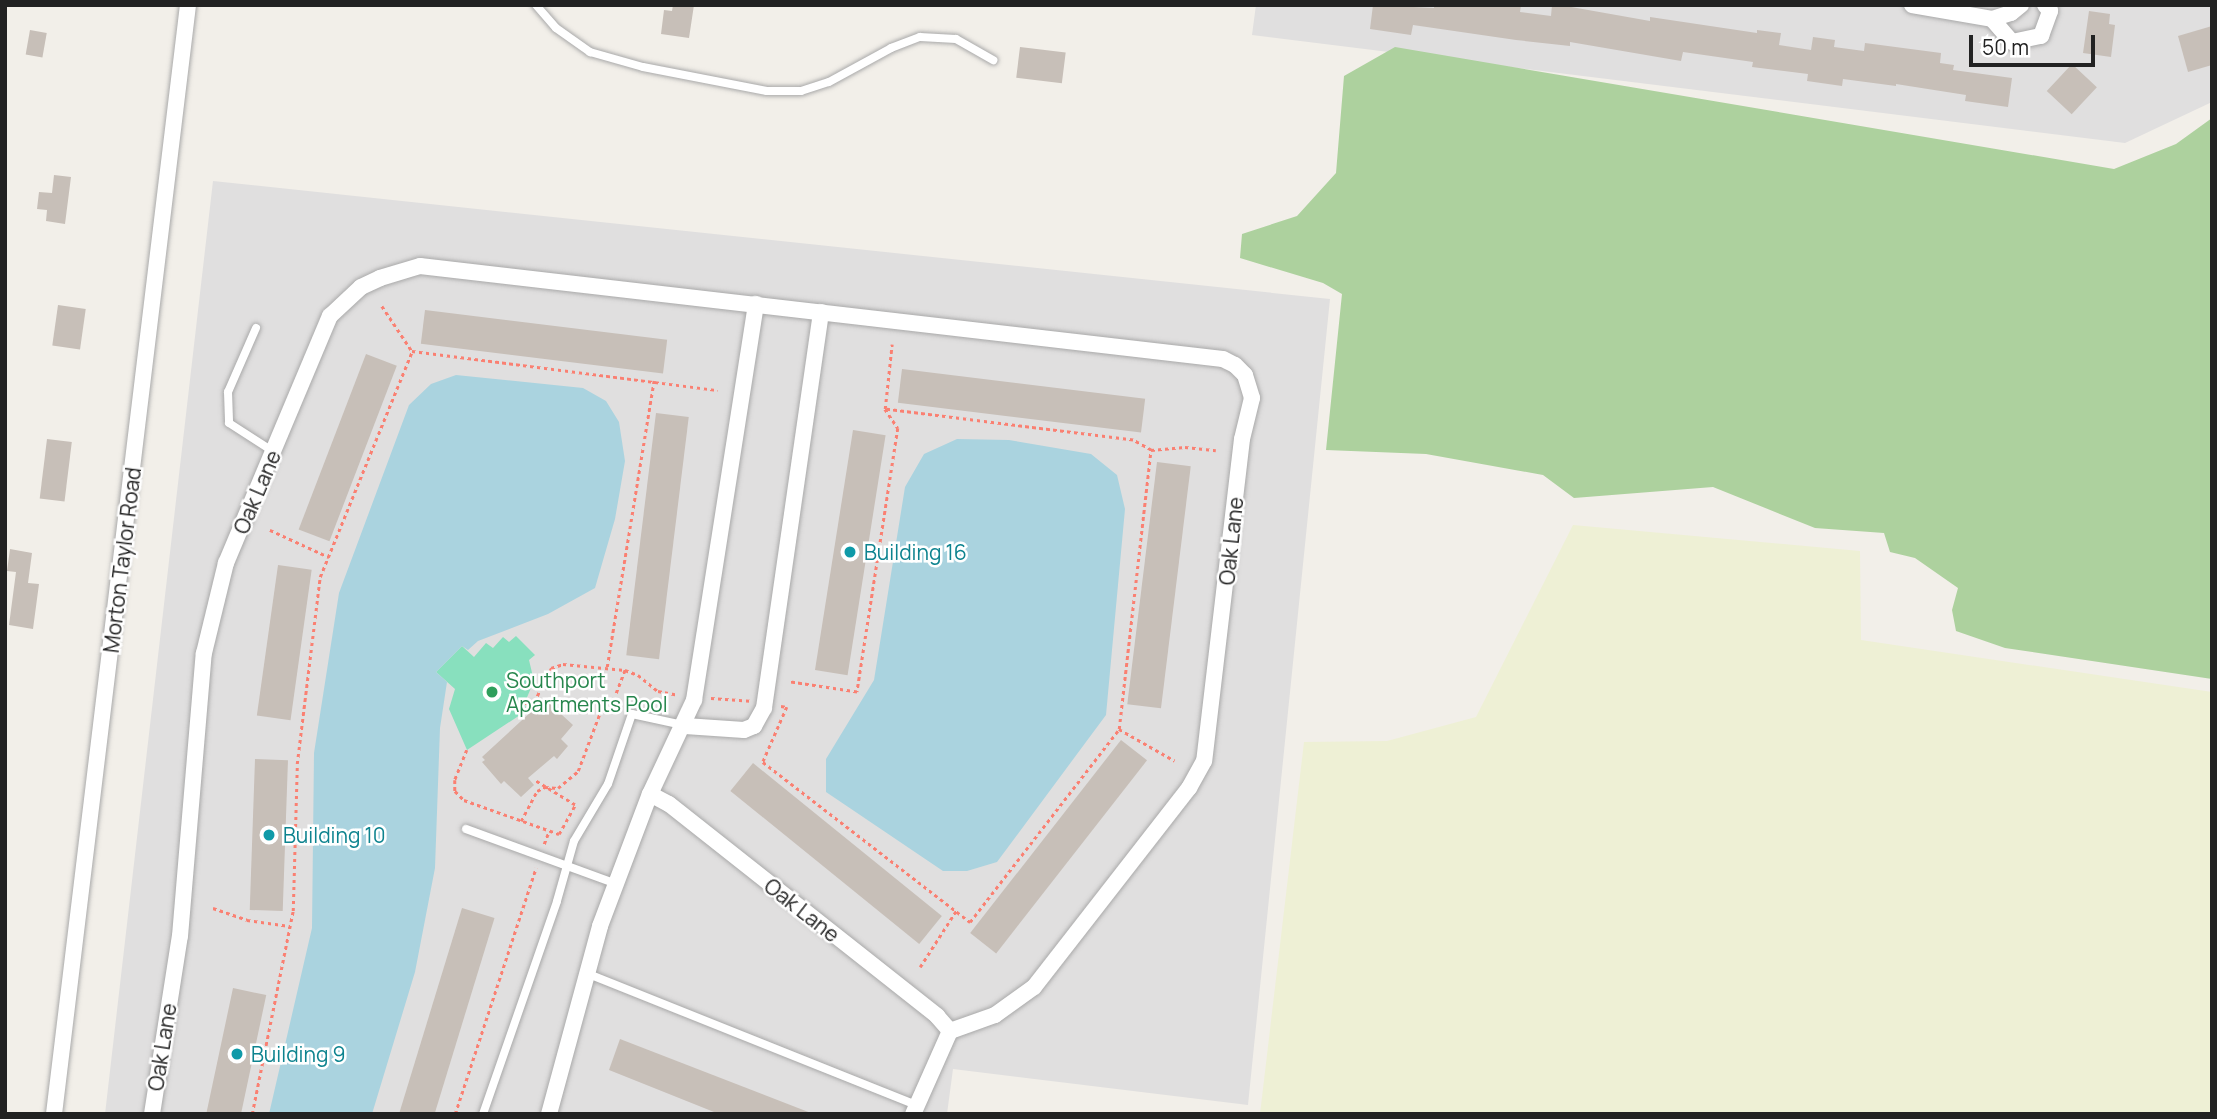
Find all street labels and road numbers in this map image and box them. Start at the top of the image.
street label: Oak Lane [228,446,286,538]
street label: Morton Taylor Road [98,466,146,654]
street label: Oak Lane [1214,496,1248,586]
street label: Oak Lane [759,873,845,947]
street label: Oak Lane [143,1001,181,1093]

